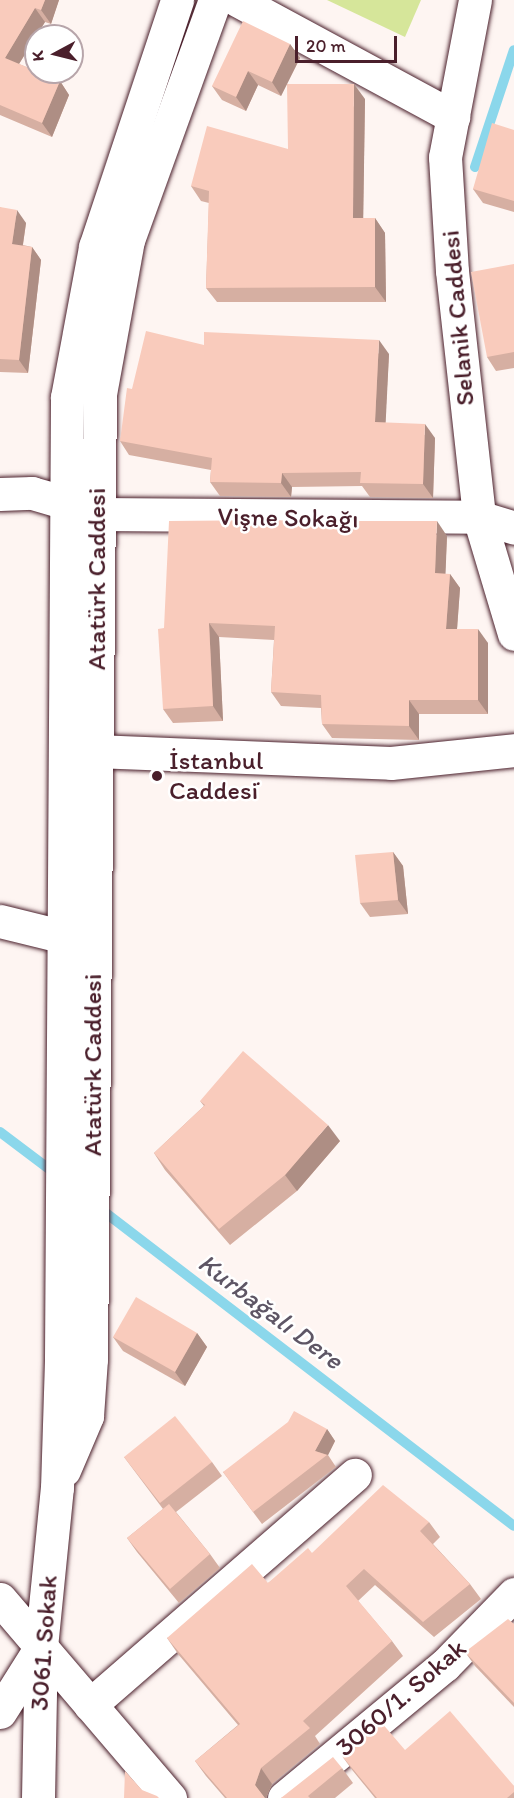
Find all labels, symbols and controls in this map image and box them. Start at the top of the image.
north arrow [24,24,84,84]
scale bar [298,24,400,62]
text: 20 m [306,35,346,57]
text: K [28,50,48,62]
street label: Selanik Caddesi [435,229,481,407]
street label: Atatürk Caddesi [81,488,113,670]
street label: Vişne Sokağı [217,501,359,535]
place label: İstanbul Caddesi̇ [169,745,263,806]
marker: İstanbul Caddesi̇ [150,769,164,783]
street label: Atatürk Caddesi [77,974,109,1156]
water label: Kurbağalı Dere [192,1246,350,1376]
street label: 3061. Sokak [24,1574,64,1712]
street label: 3060/1. Sokak [329,1633,473,1763]

